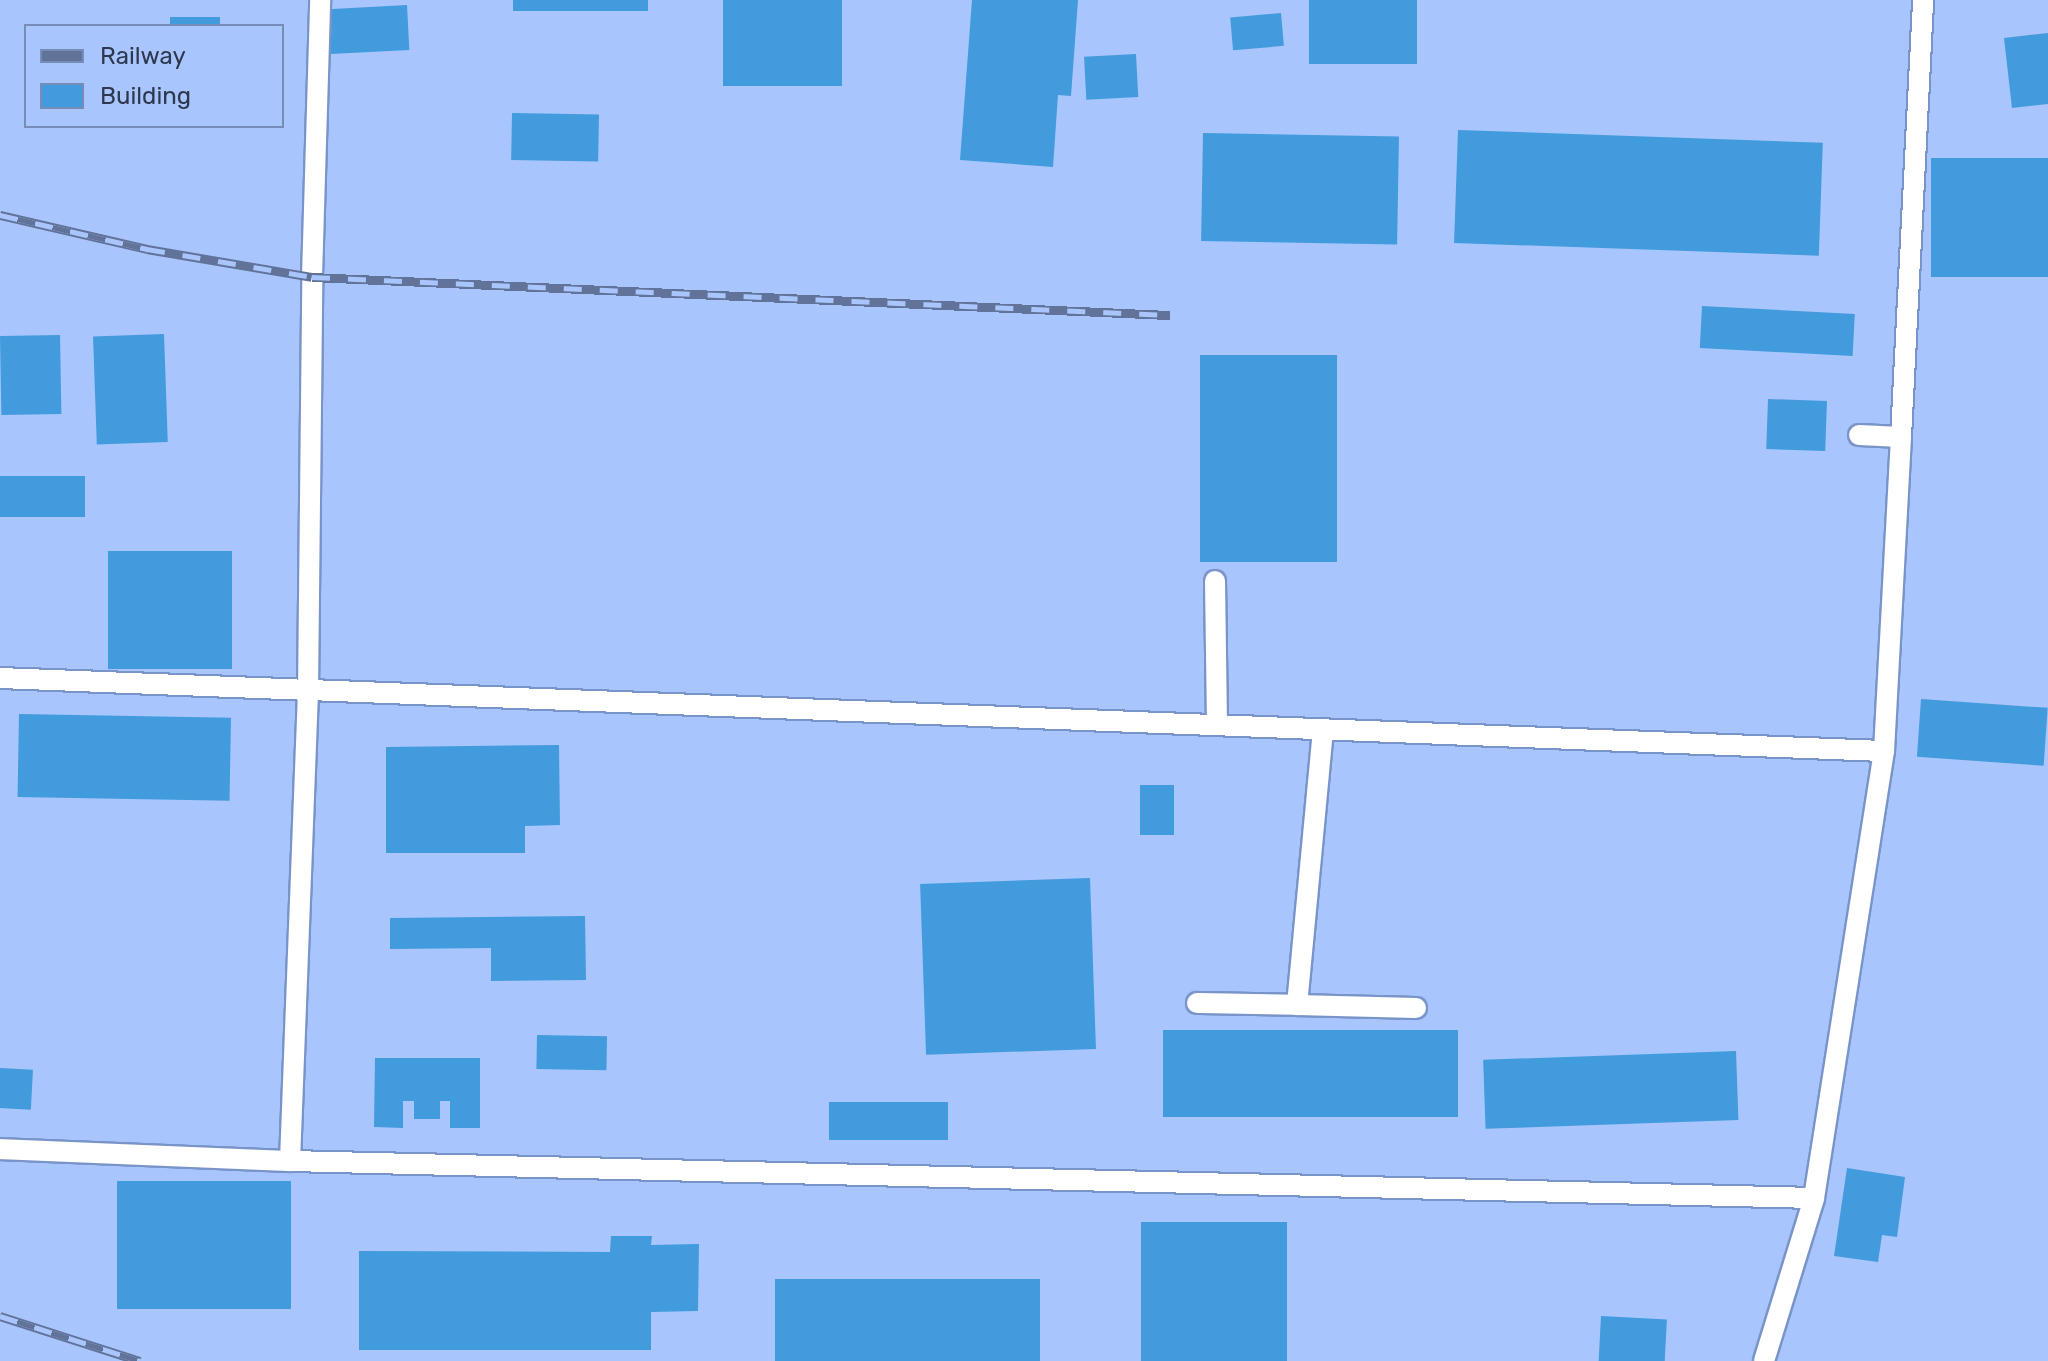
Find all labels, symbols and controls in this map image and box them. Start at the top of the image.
legend [24,24,284,128]
text: Railway [100,42,186,70]
text: Building [100,82,191,110]

